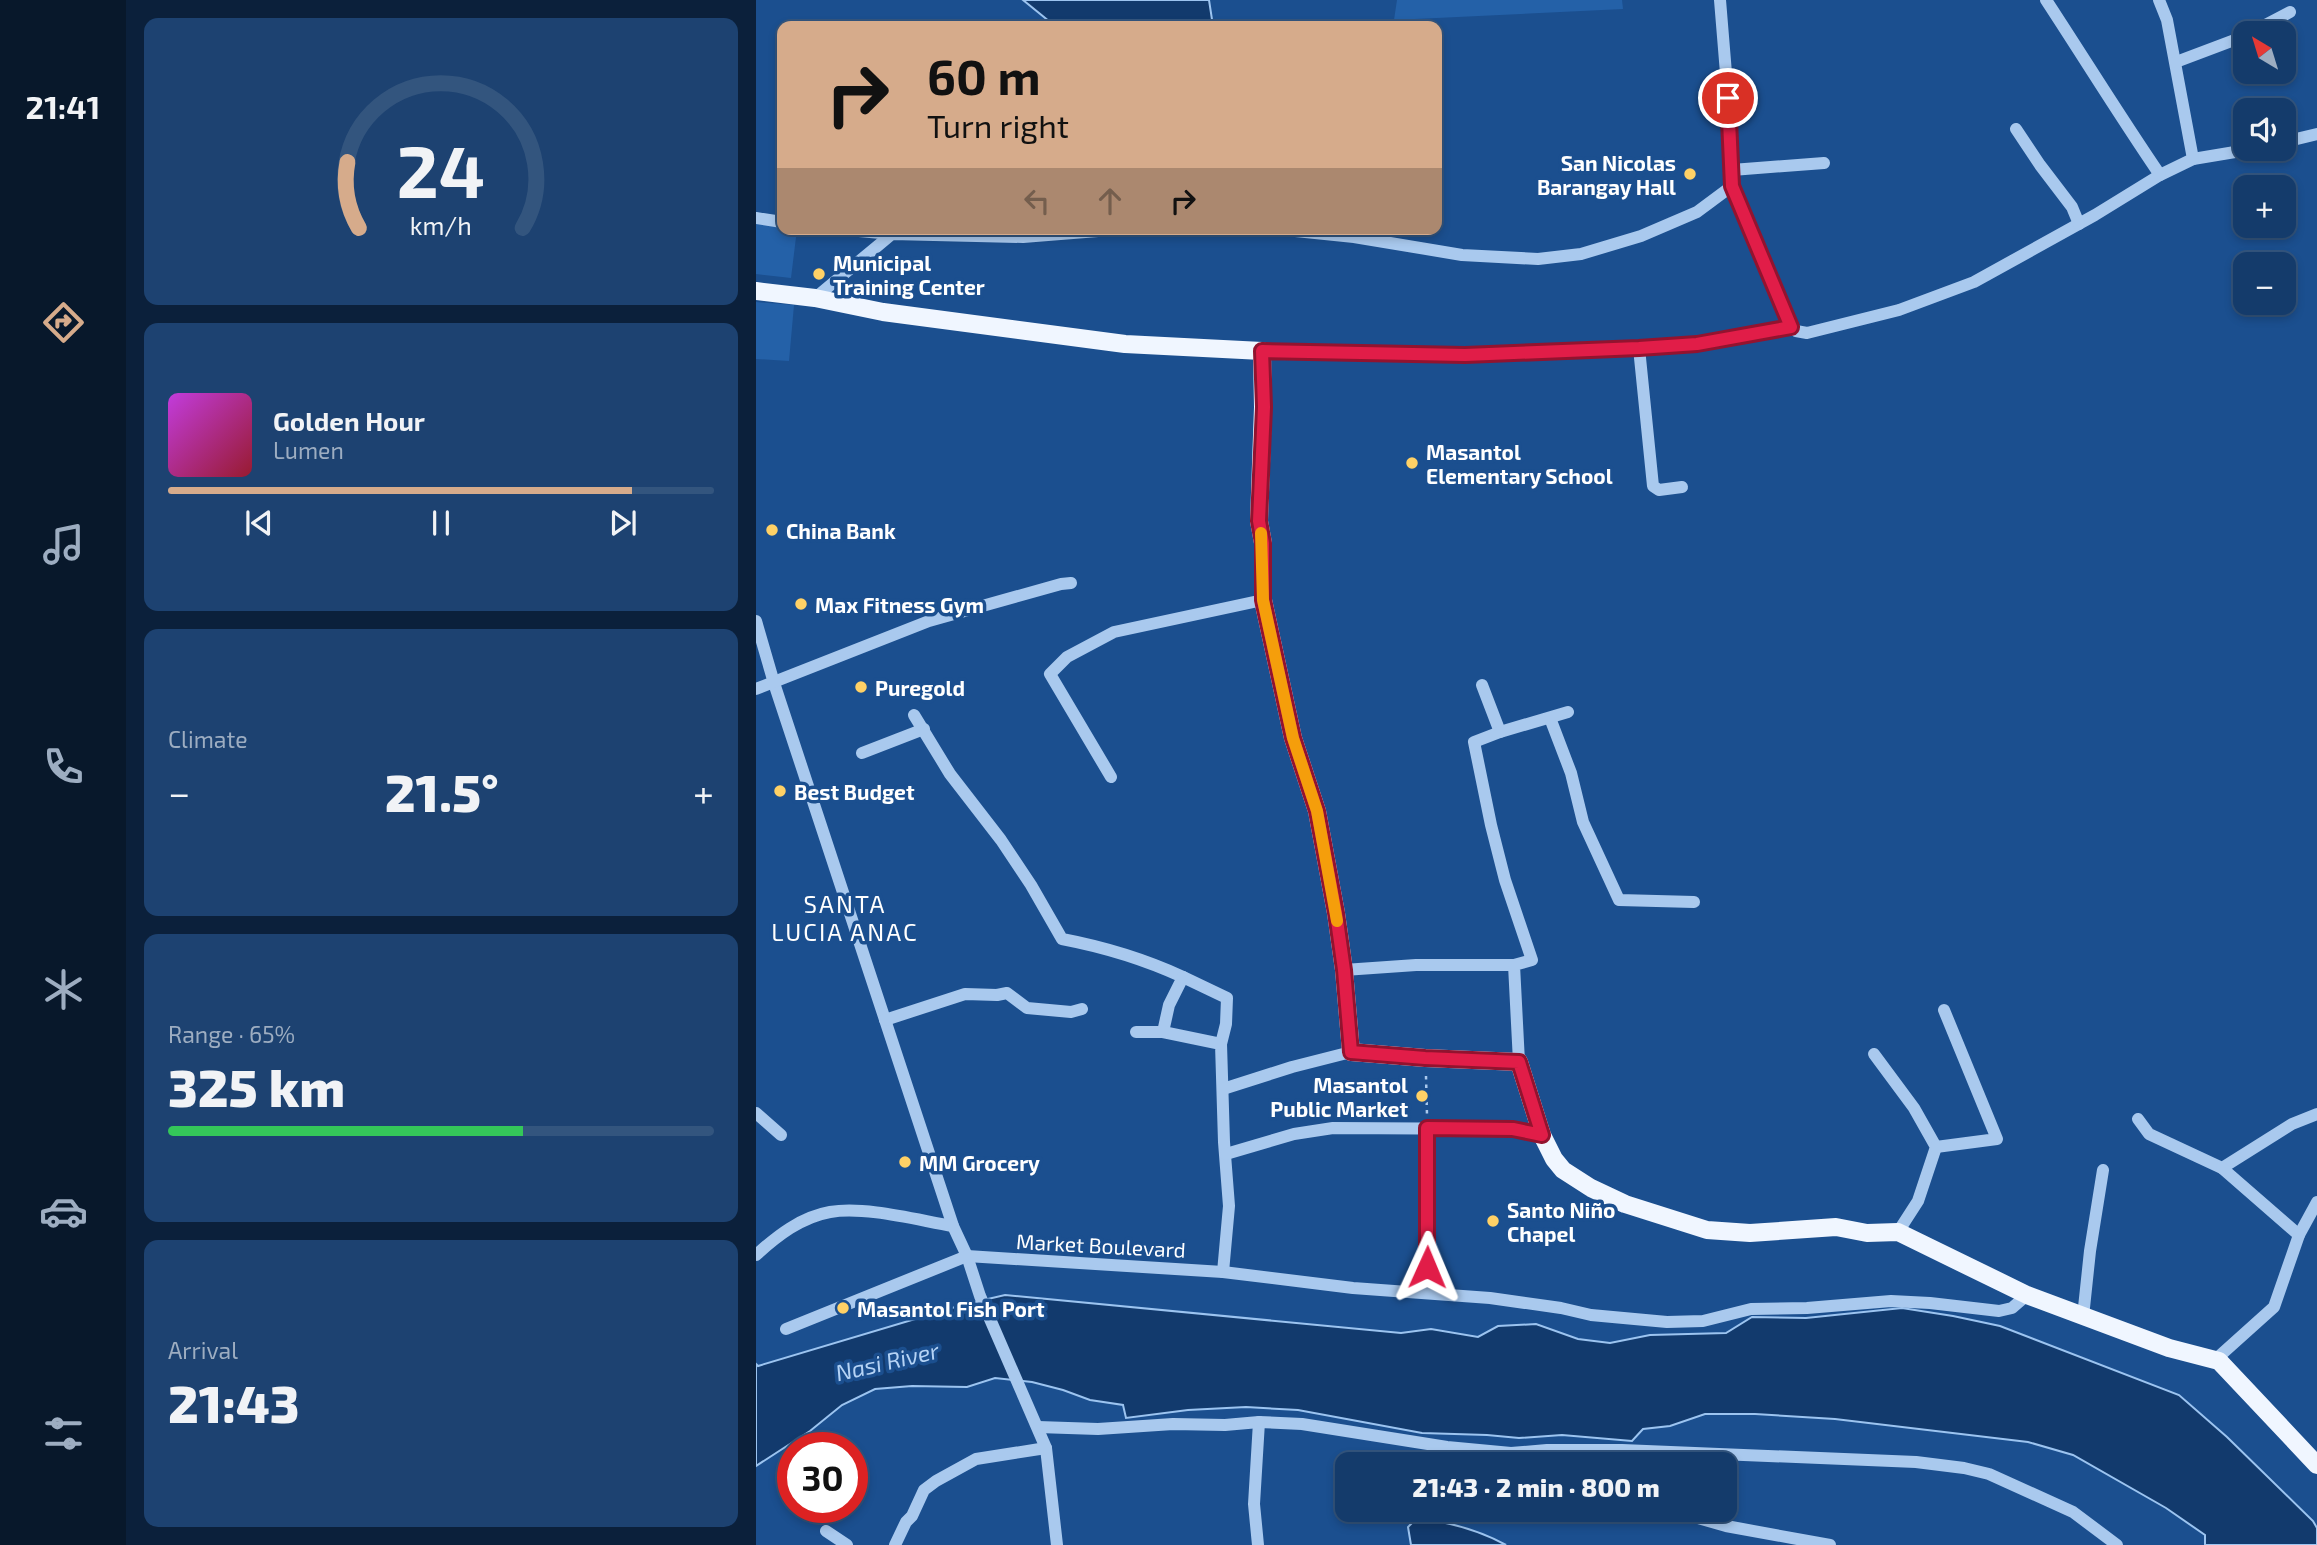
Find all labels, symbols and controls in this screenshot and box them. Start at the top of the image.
north arrow [2233,21,2296,84]
map controls [2233,21,2296,315]
text: 60 m [927,46,1041,105]
icon: right [812,49,903,140]
pin [1698,68,1758,128]
icon: arrive [1709,79,1747,117]
text: 21:41 [26,87,100,125]
button: sound [2233,98,2296,161]
text: Turn right [927,106,1069,144]
text: 24 [397,125,485,213]
place label: San Nicolas Barangay Hall [1537,150,1676,200]
marker: San Nicolas Barangay Hall [1682,166,1698,182]
button: + [2233,175,2296,238]
icon: left [1018,182,1056,220]
icon: ahead [1091,182,1129,220]
icon: right [1164,182,1202,220]
text: km/h [410,210,472,240]
place label: Municipal Training Center [833,250,985,299]
button: − [2233,252,2296,315]
marker: Municipal Training Center [811,266,827,282]
icon: directions [39,298,88,347]
text: Golden Hour [273,405,425,436]
text: Lumen [273,436,344,464]
place label: Masantol Elementary School [1426,439,1613,489]
marker: Masantol Elementary School [1404,455,1420,471]
icon: previous [240,504,278,542]
icon: pause [422,504,460,542]
icon: next [604,504,642,542]
place label: China Bank [786,518,896,543]
icon: music [39,520,88,569]
marker: China Bank [764,522,780,538]
place label: Max Fitness Gym [815,592,984,618]
marker: Max Fitness Gym [793,596,809,612]
place label: Puregold [875,675,965,700]
marker: Puregold [853,679,869,695]
text: Climate [168,725,248,753]
icon: phone [39,742,88,791]
text: 21.5° [385,760,499,822]
text: − [168,769,190,815]
text: + [693,769,714,815]
place label: Best Budget [794,779,915,804]
marker: Best Budget [772,783,788,799]
district label: SANTA LUCIA ANAC [771,889,919,946]
icon: climate [39,965,88,1014]
text: Range · 65% [168,1020,295,1048]
text: 325 km [168,1055,345,1117]
place label: Masantol Public Market [1270,1072,1408,1121]
marker: Masantol Public Market [1414,1088,1430,1104]
place label: MM Grocery [919,1150,1040,1176]
marker: MM Grocery [897,1154,913,1170]
icon: car [39,1187,88,1236]
place label: Santo Niño Chapel [1507,1197,1615,1246]
marker: Santo Niño Chapel [1485,1213,1501,1229]
street label: Market Boulevard [1016,1228,1186,1262]
position arrow [1390,1230,1464,1304]
place label: Masantol Fish Port [857,1296,1045,1321]
marker: Masantol Fish Port [835,1300,851,1316]
water label: Nasi River [833,1335,942,1386]
text: Arrival [168,1336,238,1364]
text: 21:43 [168,1371,300,1433]
icon: filters [39,1409,88,1458]
speed limit sign: 30 [777,1432,868,1523]
text: 21:43 · 2 min · 800 m [1412,1471,1660,1502]

